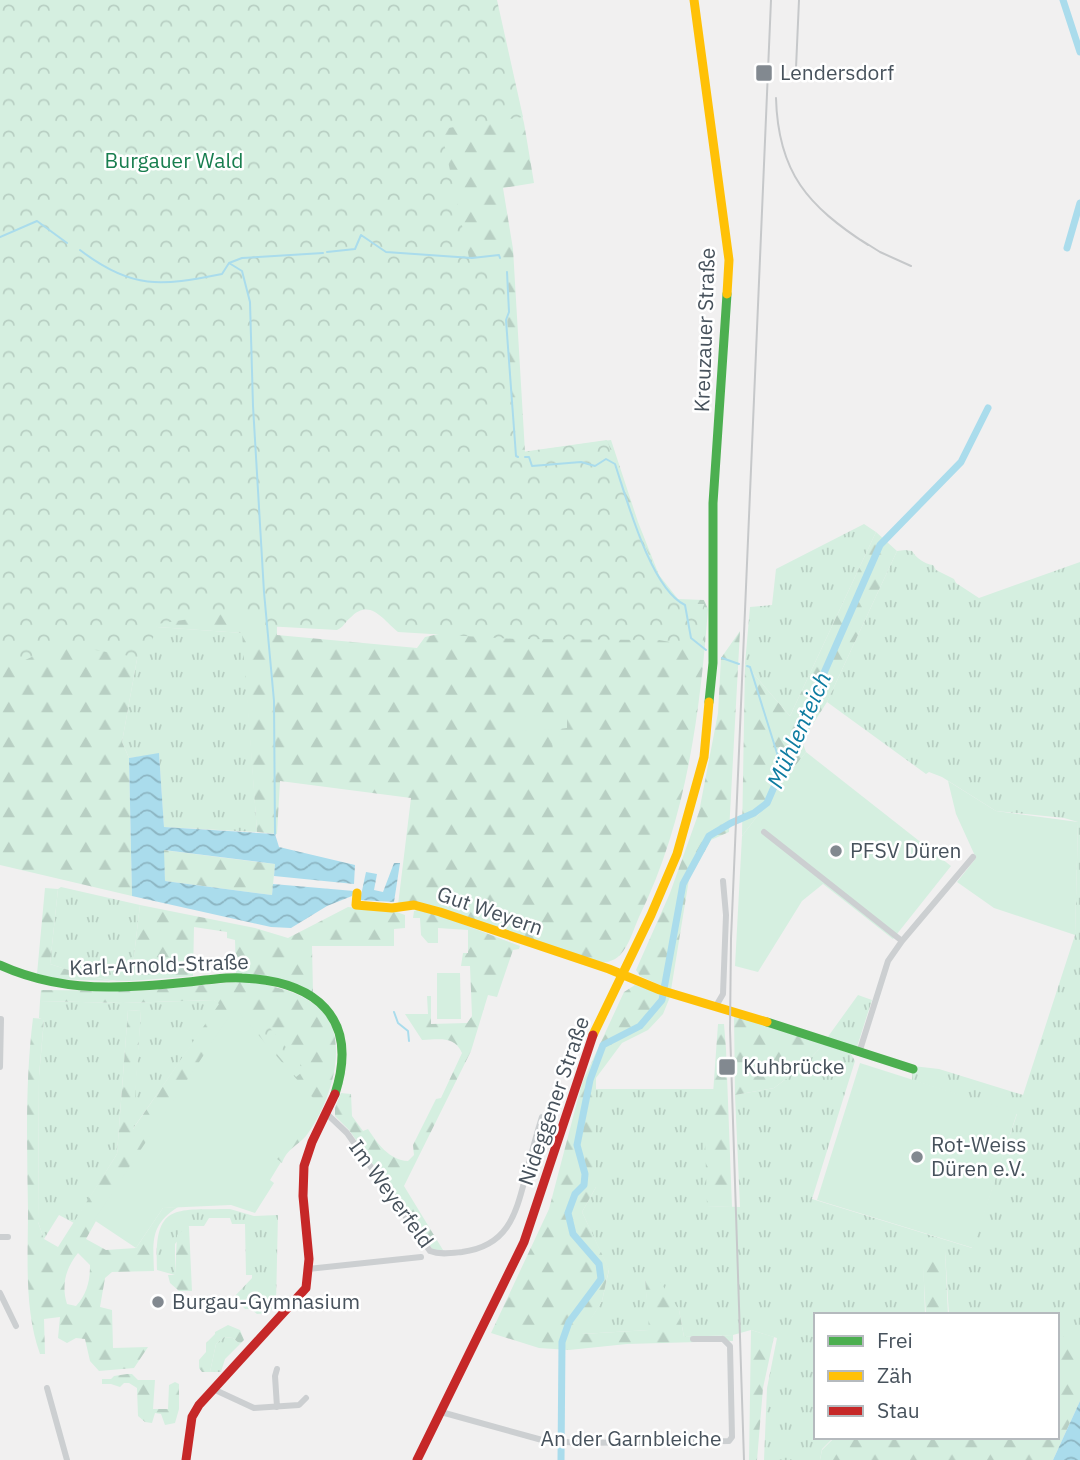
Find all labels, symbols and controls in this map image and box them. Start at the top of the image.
place label: Lendersdorf [780,58,894,86]
marker: Lendersdorf [754,63,774,83]
park label: Burgauer Wald [105,146,243,174]
street label: Kreuzauer Straße [687,247,721,413]
water label: Mühlenteich [759,667,837,792]
place label: PFSV Düren [850,836,962,864]
marker: PFSV Düren [828,843,844,859]
street label: Gut Weyern [434,879,547,941]
street label: Karl-Arnold-Straße [69,947,249,981]
street label: Nideggener Straße [511,1012,595,1189]
place label: Kuhbrücke [743,1052,845,1080]
marker: Kuhbrücke [717,1057,737,1077]
place label: Rot-Weiss Düren e.V. [931,1130,1027,1182]
street label: Im Weyerfeld [343,1134,441,1253]
marker: Rot-Weiss Düren e.V. [909,1149,925,1165]
place label: Burgau-Gymnasium [172,1287,360,1315]
marker: Burgau-Gymnasium [150,1294,166,1310]
legend [814,1313,1059,1439]
text: Frei [877,1326,913,1354]
text: Zäh [877,1361,912,1389]
text: Stau [877,1396,920,1424]
street label: An der Garnbleiche [541,1424,721,1452]

